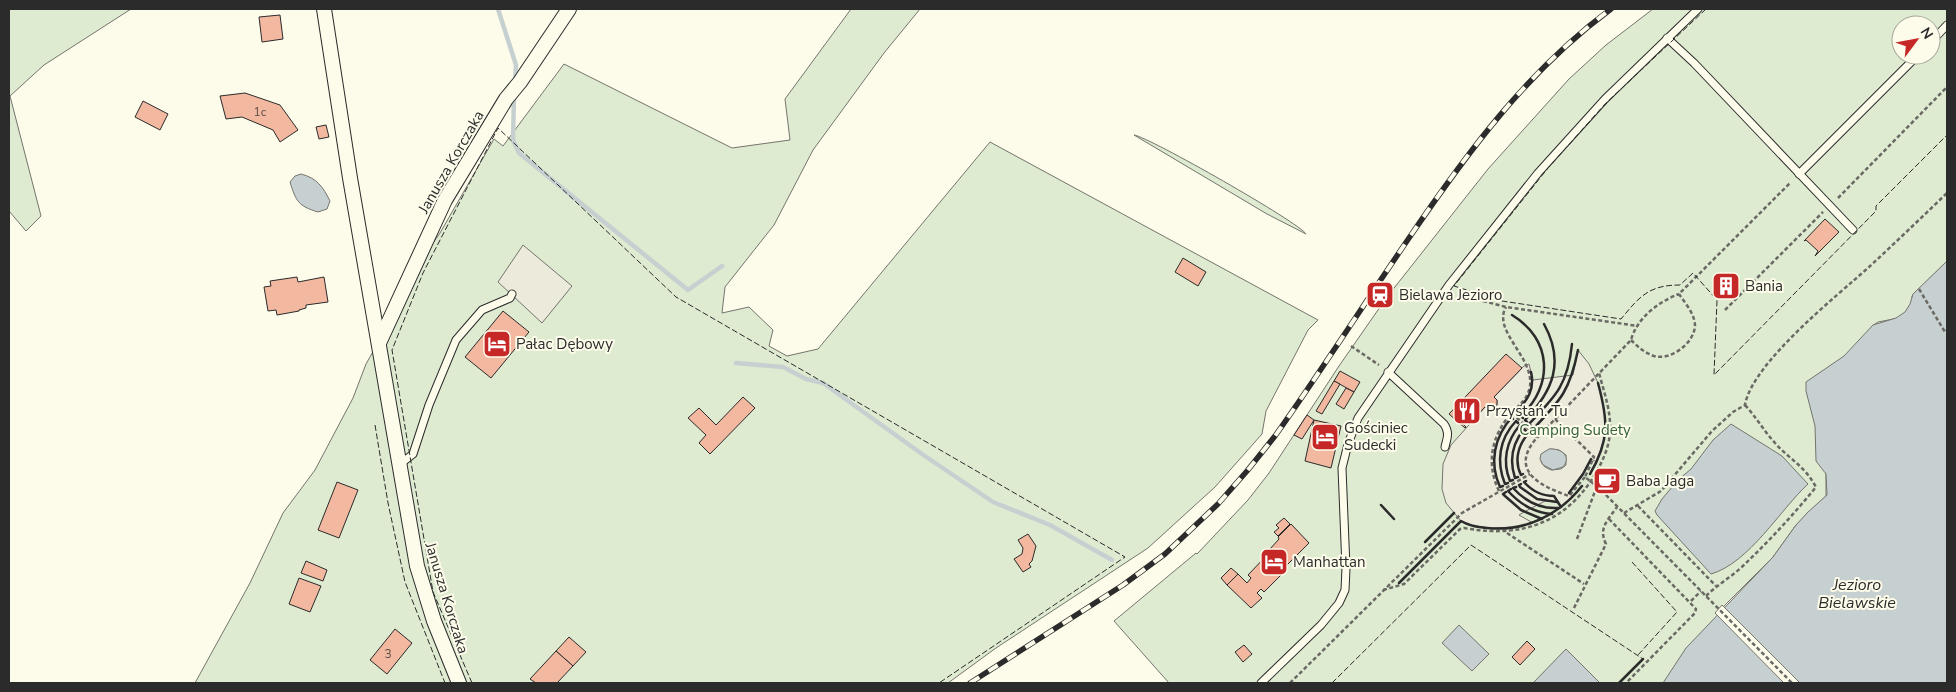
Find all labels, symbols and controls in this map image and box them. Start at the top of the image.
north arrow [1891,15,1941,65]
text: N [1916,24,1937,43]
house number: 1c [254,104,267,120]
street label: Janusza Korczaka [413,107,489,218]
building icon: Bania [1711,271,1741,301]
place label: Bania [1745,276,1783,296]
station icon: Bielawa Jezioro [1365,280,1395,310]
place label: Bielawa Jezioro [1399,285,1502,305]
hotel icon: Pałac Dębowy [482,329,512,359]
place label: Pałac Dębowy [516,334,613,354]
restaurant icon: Przystań. Tu [1452,396,1482,426]
place label: Przystań. Tu [1486,401,1568,421]
place label: Gościniec Sudecki [1344,418,1408,455]
park label: Camping Sudety [1519,420,1631,440]
hotel icon: Gościniec Sudecki [1310,422,1340,452]
cafe icon: Baba Jaga [1592,466,1622,496]
place label: Baba Jaga [1626,471,1694,491]
street label: Janusza Korczaka [420,539,473,656]
hotel icon: Manhattan [1259,547,1289,577]
place label: Manhattan [1293,552,1366,572]
water label: Jezioro Bielawskie [1818,574,1896,614]
house number: 3 [384,646,392,662]

